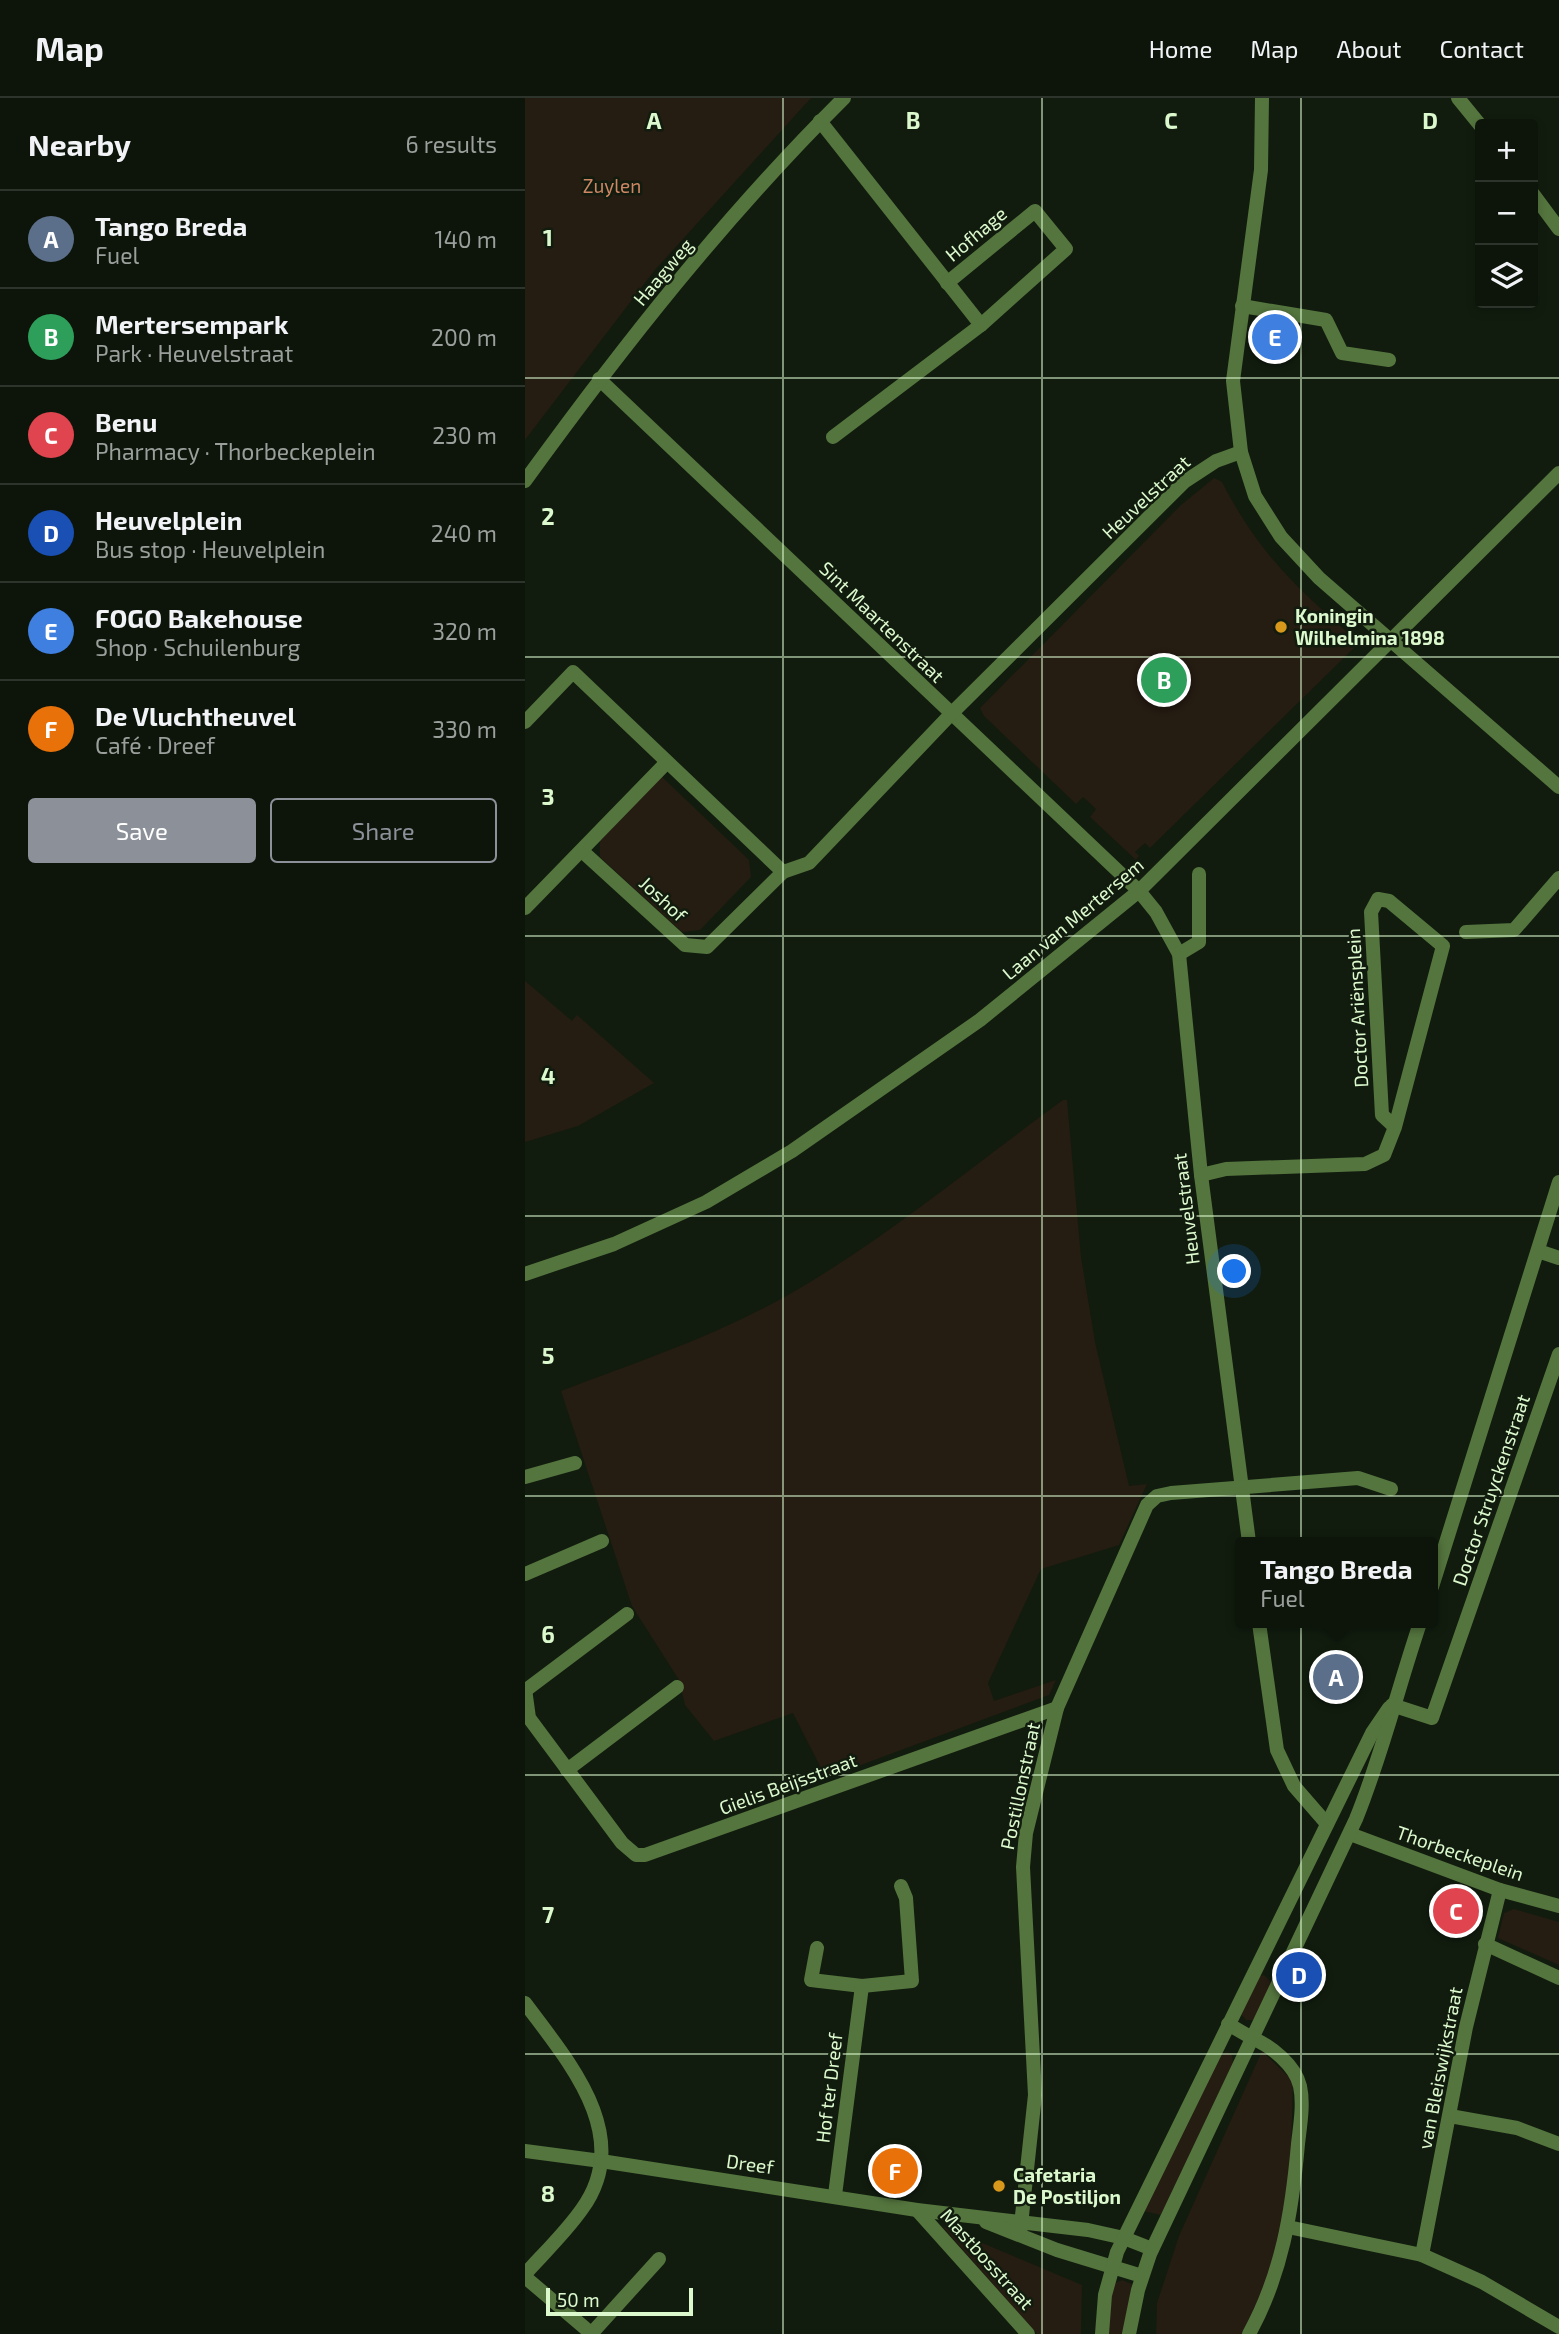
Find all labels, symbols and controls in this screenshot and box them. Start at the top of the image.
text: Map [35,28,104,68]
text: Home [1149,34,1212,63]
text: Map [1250,34,1298,63]
text: About [1336,34,1402,63]
text: Contact [1440,34,1524,63]
text: A [646,106,662,134]
text: B [906,106,920,134]
text: C [1164,106,1178,134]
text: D [1422,106,1438,134]
map controls [1475,119,1538,308]
button: + [1475,119,1538,182]
text: Nearby [28,126,131,162]
text: 6 results [406,130,497,158]
park label: Zuylen [583,174,641,197]
button: − [1475,182,1538,245]
street label: Hofhage [940,201,1011,266]
text: Tango Breda [95,210,247,241]
text: 1 [543,223,553,251]
text: A [43,225,59,253]
text: 140 m [435,225,497,253]
street label: Haagweg [628,233,698,310]
text: Fuel [95,241,139,269]
button: layers [1475,245,1538,308]
text: Mertersempark [95,308,288,339]
pin: E [1252,311,1298,363]
text: B [44,323,58,351]
text: 200 m [431,323,497,351]
text: Park · Heuvelstraat [95,339,293,367]
text: Benu [95,406,157,437]
text: C [44,421,58,449]
text: 230 m [432,421,497,449]
text: Pharmacy · Thorbeckeplein [95,437,376,465]
street label: Heuvelstraat [1097,450,1195,543]
text: 2 [541,502,555,530]
text: Heuvelplein [95,504,242,535]
text: D [43,519,59,547]
text: 240 m [431,519,497,547]
text: Bus stop · Heuvelplein [95,535,325,563]
street label: Sint Maartenstraat [815,556,949,687]
text: FOGO Bakehouse [95,602,303,633]
place label: Koningin Wilhelmina 1898 [1295,604,1445,649]
text: E [44,617,58,645]
text: 320 m [432,617,497,645]
marker: Koningin Wilhelmina 1898 [1273,619,1289,635]
text: Shop · Schuilenburg [95,633,300,661]
pin: B [1141,654,1187,706]
text: De Vluchtheuvel [95,700,296,731]
text: F [45,715,57,743]
text: 330 m [432,715,497,743]
text: Café · Dreef [95,731,215,759]
text: 3 [541,782,555,810]
button: Save [28,798,256,863]
button: Share [270,798,497,863]
street label: Laan van Mertersem [997,853,1148,984]
street label: Joshof [635,871,692,927]
street label: Doctor Ariënsplein [1341,928,1372,1088]
text: 4 [541,1061,555,1089]
street label: Heuvelstraat [1167,1152,1204,1266]
your location [1217,1254,1251,1288]
text: 5 [542,1341,554,1369]
street label: Doctor Struyckenstraat [1447,1391,1534,1589]
popup [1235,1537,1438,1628]
text: Tango Breda [1260,1553,1413,1584]
text: Fuel [1260,1584,1305,1612]
text: 6 [541,1620,555,1648]
pin: A [1313,1651,1359,1703]
street label: Postillonstraat [995,1720,1044,1851]
street label: Gielis Beijsstraat [716,1748,860,1819]
street label: Thorbeckeplein [1394,1820,1527,1885]
pin: C [1433,1885,1479,1937]
text: 7 [542,1900,554,1928]
pin: D [1276,1949,1322,2001]
street label: van Bleiswijkstraat [1412,1985,1467,2151]
street label: Hof ter Dreef [810,2031,847,2144]
pin: F [872,2145,918,2197]
street label: Dreef [725,2149,776,2178]
place label: Cafetaria De Postiljon [1013,2163,1121,2208]
marker: Cafetaria De Postiljon [991,2178,1007,2194]
text: 8 [541,2179,555,2207]
street label: Mastbosstraat [936,2203,1039,2314]
scale bar [546,2285,693,2317]
text: 50 m [557,2288,600,2311]

